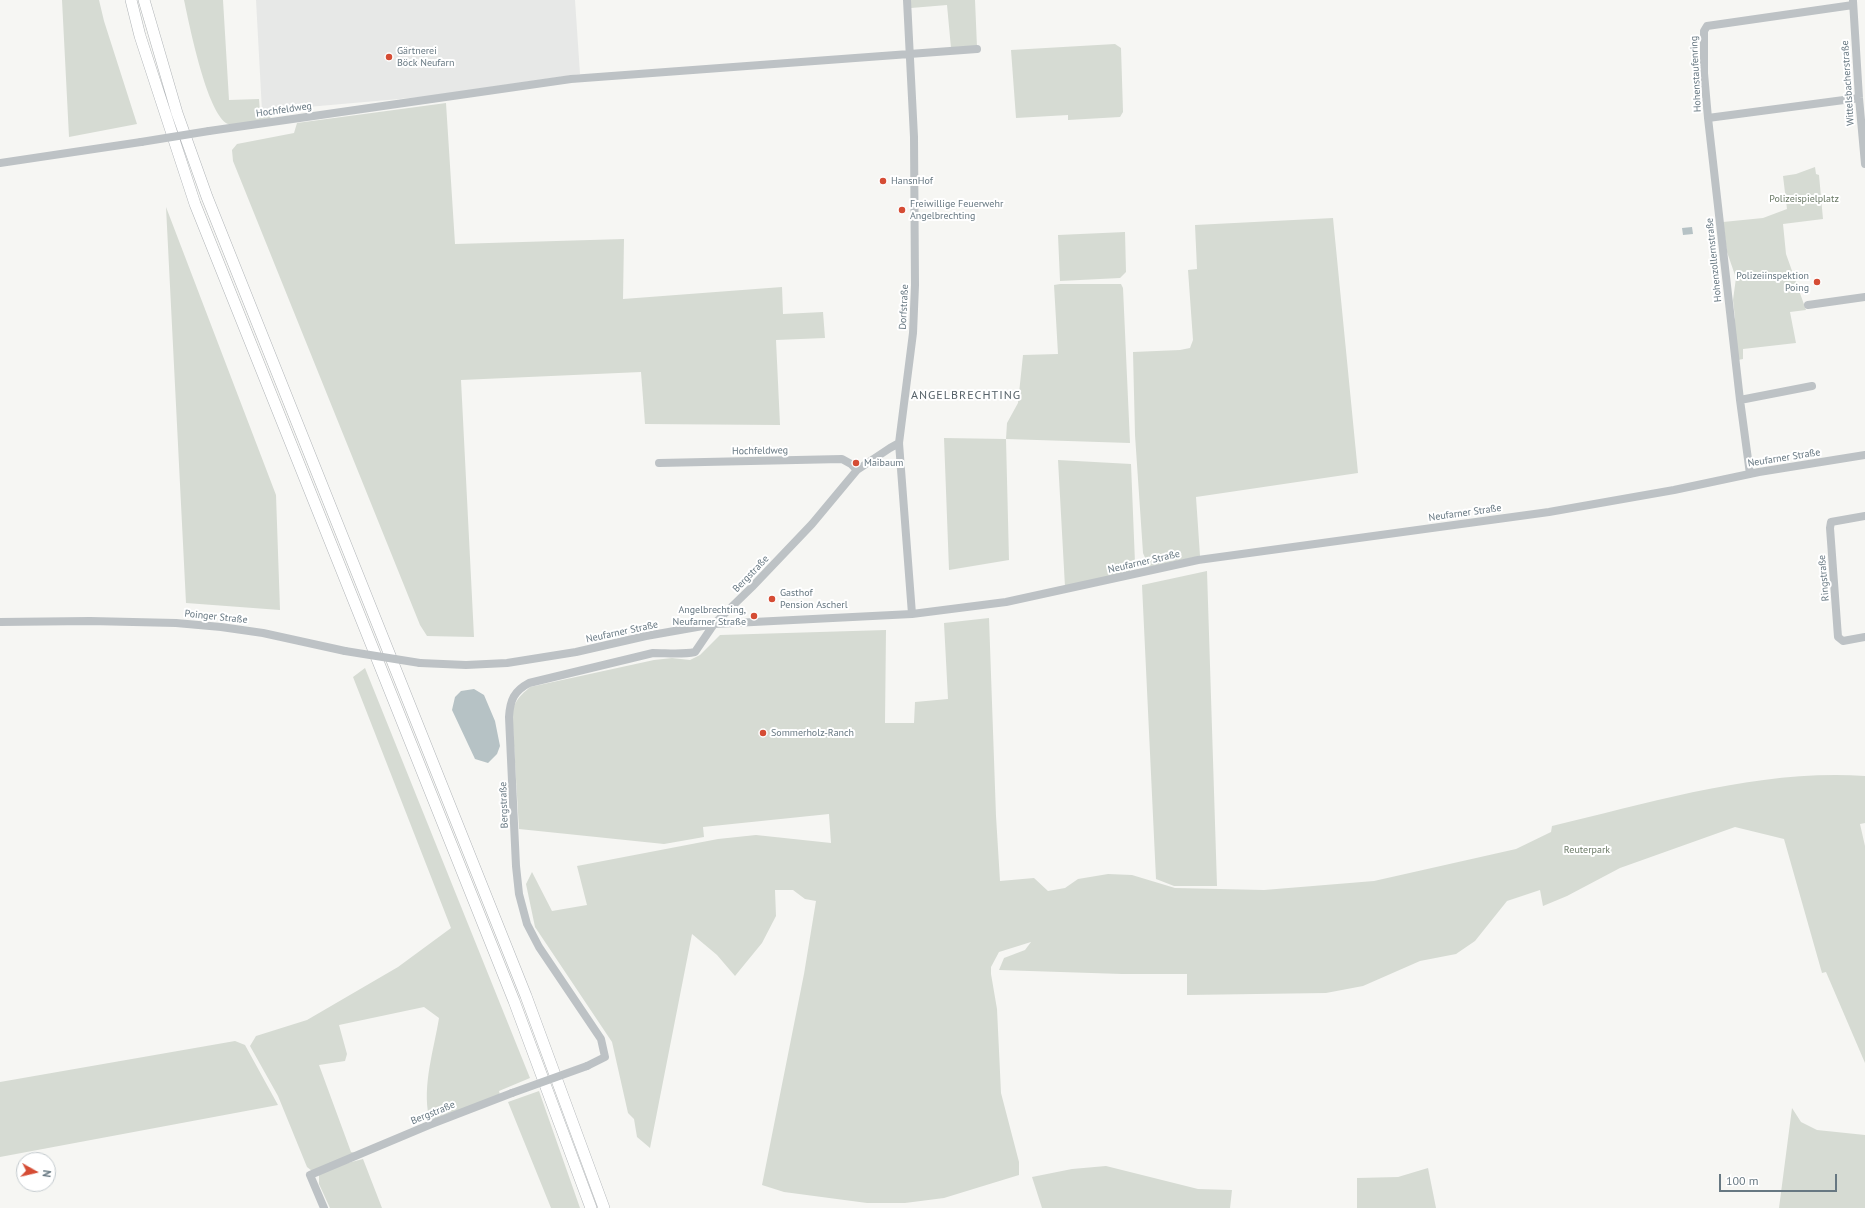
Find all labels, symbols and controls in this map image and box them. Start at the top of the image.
street label: Hohenstaufenring [1688,35,1704,113]
street label: Wittelsbacherstraße [1839,40,1857,126]
place label: Gärtnerei Böck Neufarn [397,45,454,68]
marker: Gärtnerei Böck Neufarn [384,52,394,62]
street label: Hochfeldweg [255,100,313,120]
place label: HansnHof [891,175,933,187]
marker: HansnHof [878,176,888,186]
park label: Polizeispielplatz [1769,193,1839,205]
place label: Freiwillige Feuerwehr Angelbrechting [910,198,1003,222]
marker: Freiwillige Feuerwehr Angelbrechting [897,205,907,215]
street label: Hohenzollernstraße [1704,217,1724,303]
place label: Polizeiinspektion Poing [1736,270,1809,294]
marker: Polizeiinspektion Poing [1812,277,1822,287]
street label: Dorfstraße [897,284,911,330]
district label: ANGELBRECHTING [911,389,1021,403]
street label: Hochfeldweg [732,445,788,457]
street label: Neufarner Straße [1747,446,1821,470]
place label: Maibaum [864,457,903,469]
marker: Maibaum [851,458,861,468]
street label: Neufarner Straße [1428,502,1502,524]
street label: Neufarner Straße [1107,548,1181,576]
street label: Bergstraße [730,553,772,595]
street label: Ringstraße [1816,554,1832,602]
place label: Gasthof Pension Ascherl [780,587,848,610]
marker: Gasthof Pension Ascherl [767,594,777,604]
place label: Angelbrechting, Neufarner Straße [673,604,746,628]
street label: Poinger Straße [184,608,248,626]
marker: Angelbrechting, Neufarner Straße [749,611,759,621]
street label: Neufarner Straße [585,618,659,646]
place label: Sommerholz-Ranch [771,727,854,739]
marker: Sommerholz-Ranch [758,728,768,738]
street label: Bergstraße [497,781,511,829]
park label: Reuterpark [1564,844,1610,856]
street label: Bergstraße [409,1099,457,1127]
north arrow [16,1152,56,1192]
scale bar [1721,1166,1839,1192]
text: N [39,1169,54,1178]
text: 100 m [1726,1173,1759,1188]

